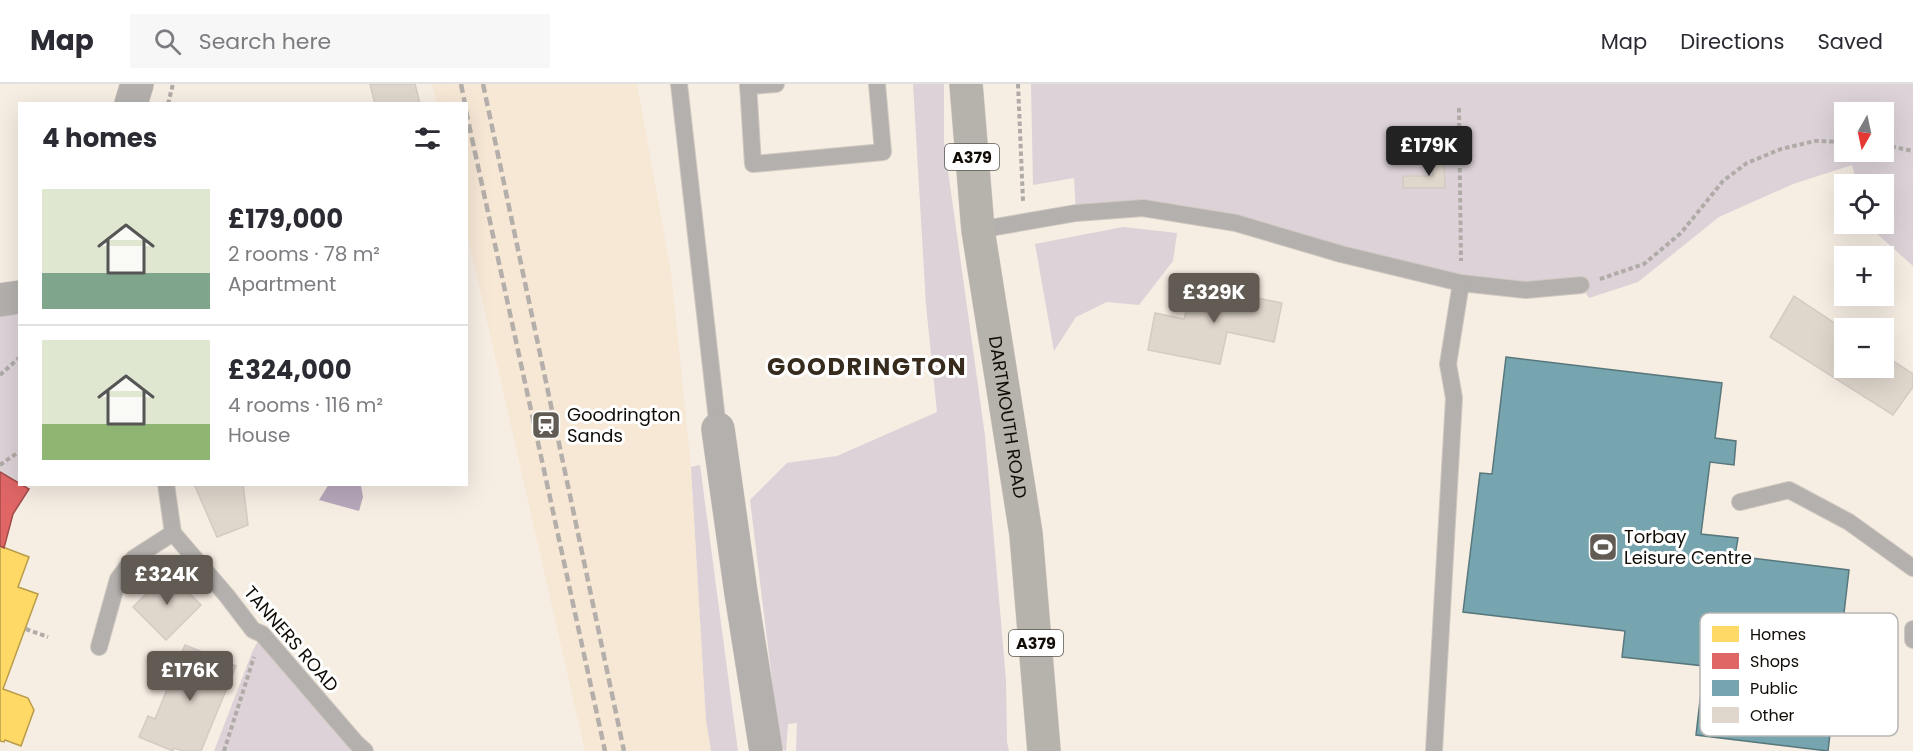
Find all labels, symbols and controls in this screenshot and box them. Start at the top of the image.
search box [130,14,550,68]
text: Map [30,21,94,60]
icon: search [151,25,184,58]
text: Search here [199,26,331,57]
text: Map [1601,27,1647,56]
text: Directions [1680,27,1784,56]
text: Saved [1817,27,1883,56]
north arrow [1834,102,1894,162]
map controls [1834,102,1894,378]
text: 4 homes [42,120,157,156]
icon: filters [411,122,444,155]
pin: £179K [1387,126,1471,177]
text: £179K [1400,131,1458,159]
road number: A379 [945,144,999,170]
button: locate [1834,174,1894,234]
text: £179,000 [228,201,343,237]
icon: home [90,213,162,285]
text: 2 rooms · 78 m² [228,240,380,268]
button: + [1834,246,1894,306]
text: Apartment [228,270,336,298]
pin: £329K [1172,273,1256,324]
text: £329K [1182,278,1246,306]
button: − [1834,318,1894,378]
street label: DARTMOUTH ROAD [983,334,1033,500]
district label: GOODRINGTON [767,350,967,383]
text: £324,000 [228,352,352,388]
icon: home [90,364,162,436]
text: 4 rooms · 116 m² [228,391,383,419]
place label: Goodrington Sands [567,402,681,448]
station icon: Goodrington Sands [530,409,562,441]
text: House [228,421,290,449]
place label: Torbay Leisure Centre [1624,524,1752,570]
sports icon: Torbay Leisure Centre [1587,531,1619,563]
pin: £324K [125,555,209,606]
text: £324K [135,560,199,588]
street label: TANNERS ROAD [238,580,344,697]
legend [1700,613,1898,736]
text: Homes [1750,623,1806,646]
road number: A379 [1009,630,1063,656]
text: Shops [1750,650,1799,673]
pin: £176K [148,651,232,702]
text: £176K [161,656,219,684]
text: Public [1750,677,1798,700]
text: Other [1750,704,1795,727]

